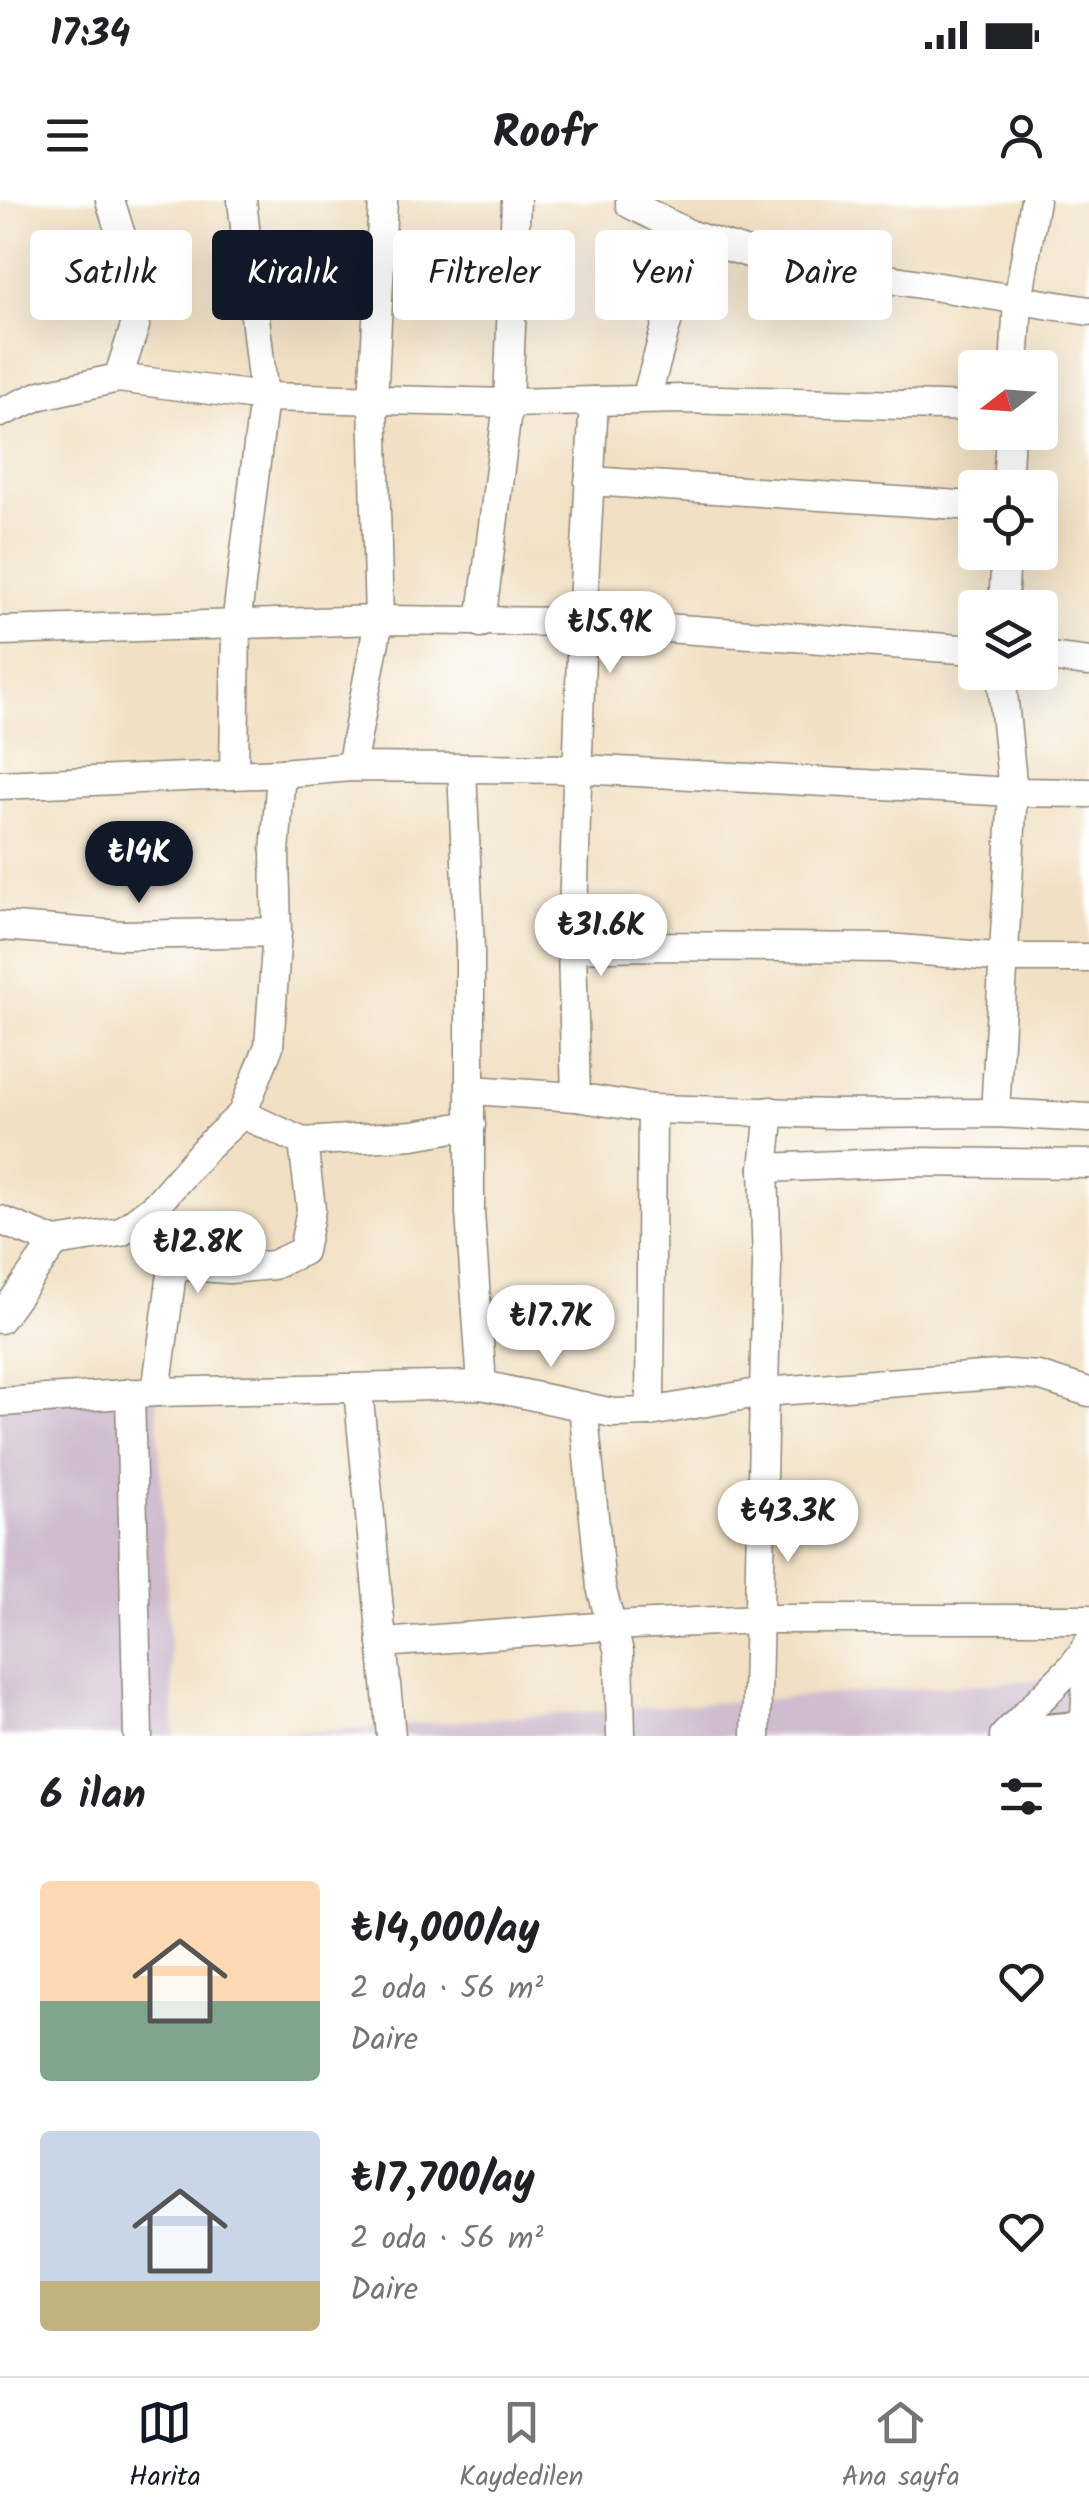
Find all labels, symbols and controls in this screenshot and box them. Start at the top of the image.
text: 17:34 [50,5,130,65]
text: Roofr [493,99,596,171]
icon: menu [40,108,95,163]
icon: person [994,108,1049,163]
chip: Satılık [30,230,192,320]
chip: Kiralık [212,230,373,320]
chip: Filtreler [393,230,575,320]
chip: Yeni [595,230,728,320]
chip: Daire [748,230,892,320]
north arrow [958,350,1058,450]
map controls [958,350,1058,690]
button: locate [958,470,1058,570]
button: layers [958,590,1058,690]
pin: ₺15.9K [529,591,691,676]
text: ₺15.9K [567,598,653,649]
pin: ₺14K [80,821,198,906]
text: ₺14K [107,828,171,879]
pin: ₺31.6K [520,894,682,979]
text: ₺31.6K [556,901,646,952]
pin: ₺12.8K [117,1211,279,1296]
text: ₺12.8K [152,1218,244,1269]
pin: ₺17.7K [470,1285,632,1370]
text: ₺17.7K [509,1292,593,1343]
pin: ₺43.3K [707,1480,869,1565]
text: ₺43.3K [740,1487,836,1538]
text: 6 ilan [40,1763,146,1830]
icon: filters [994,1769,1049,1824]
text: ₺14,000/ay [350,1897,540,1964]
icon: home [120,1921,240,2041]
icon: heart [994,1954,1049,2009]
text: 2 oda · 56 m² [350,1964,543,2015]
text: Daire [350,2015,418,2066]
text: ₺17,700/ay [350,2147,535,2214]
icon: home [120,2171,240,2291]
icon: heart [994,2204,1049,2259]
text: 2 oda · 56 m² [350,2214,543,2265]
text: Daire [350,2265,418,2316]
tab: Harita [129,2395,201,2500]
tab: Kaydedilen [459,2395,584,2500]
tab: Ana sayfa [842,2395,960,2500]

